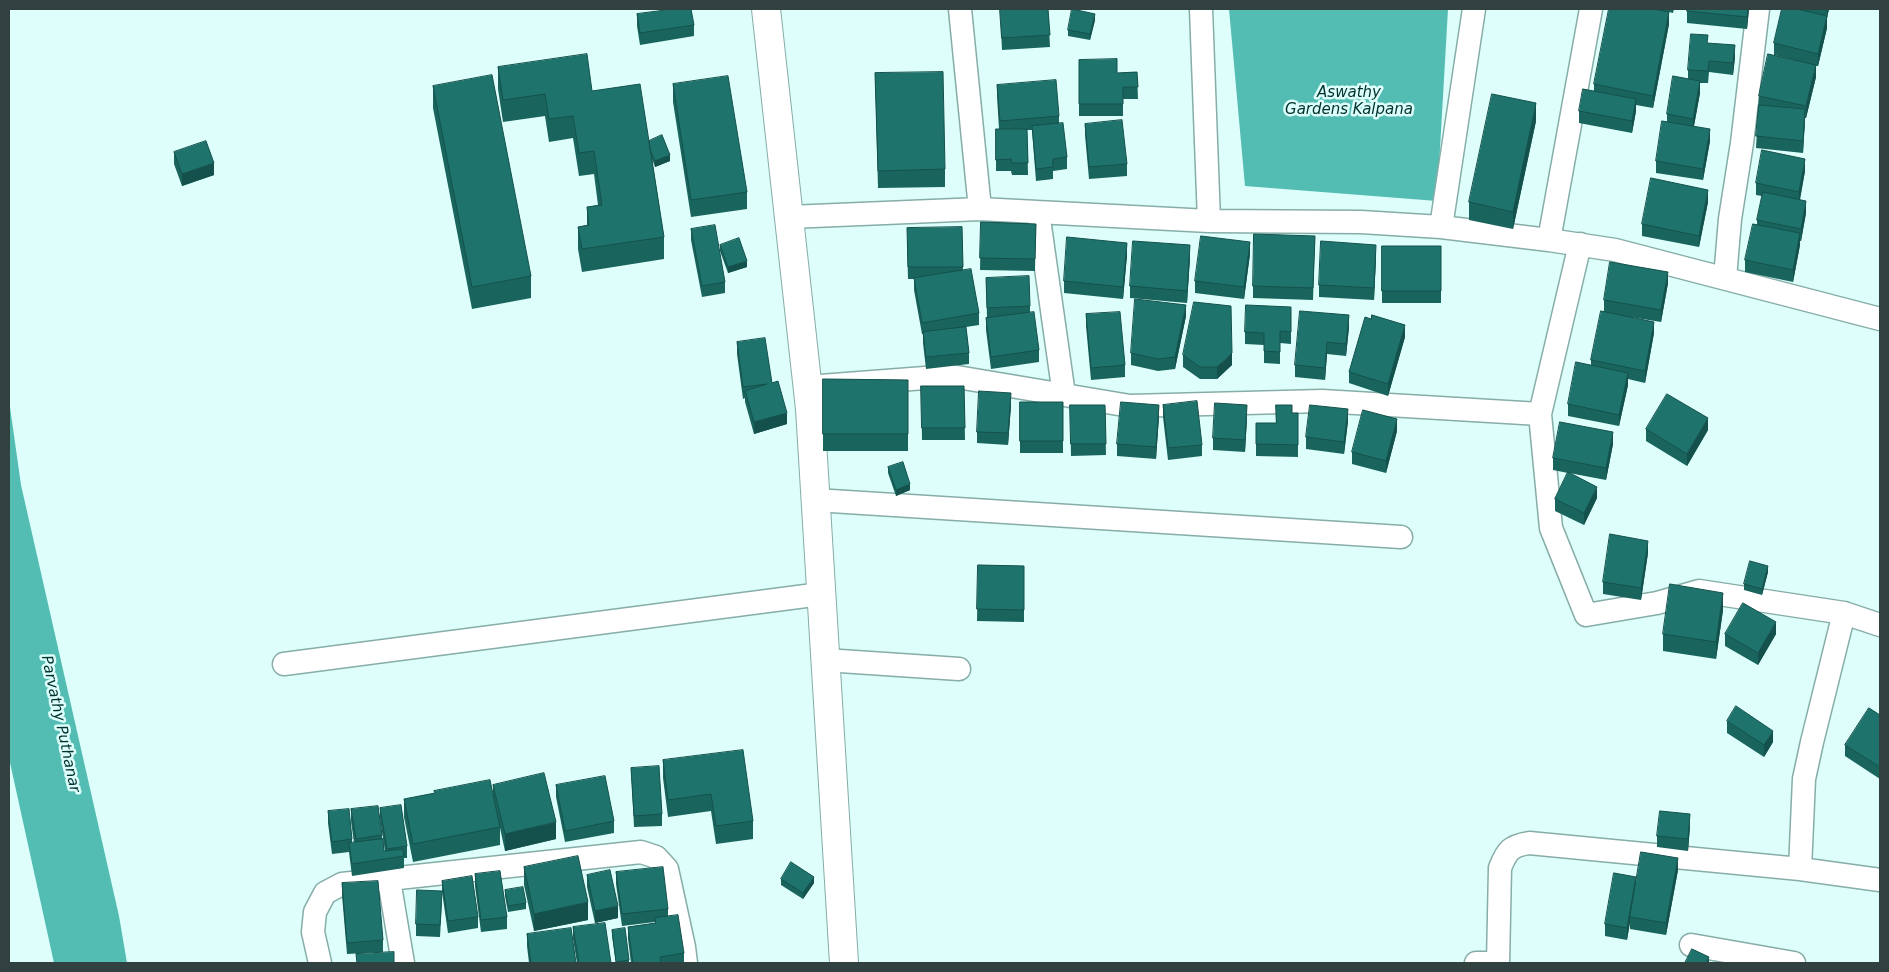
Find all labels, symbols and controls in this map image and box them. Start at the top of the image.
water label: Aswathy Gardens Kalpana [1285,84,1413,119]
water label: Parvathy Puthanar [37,654,83,794]

